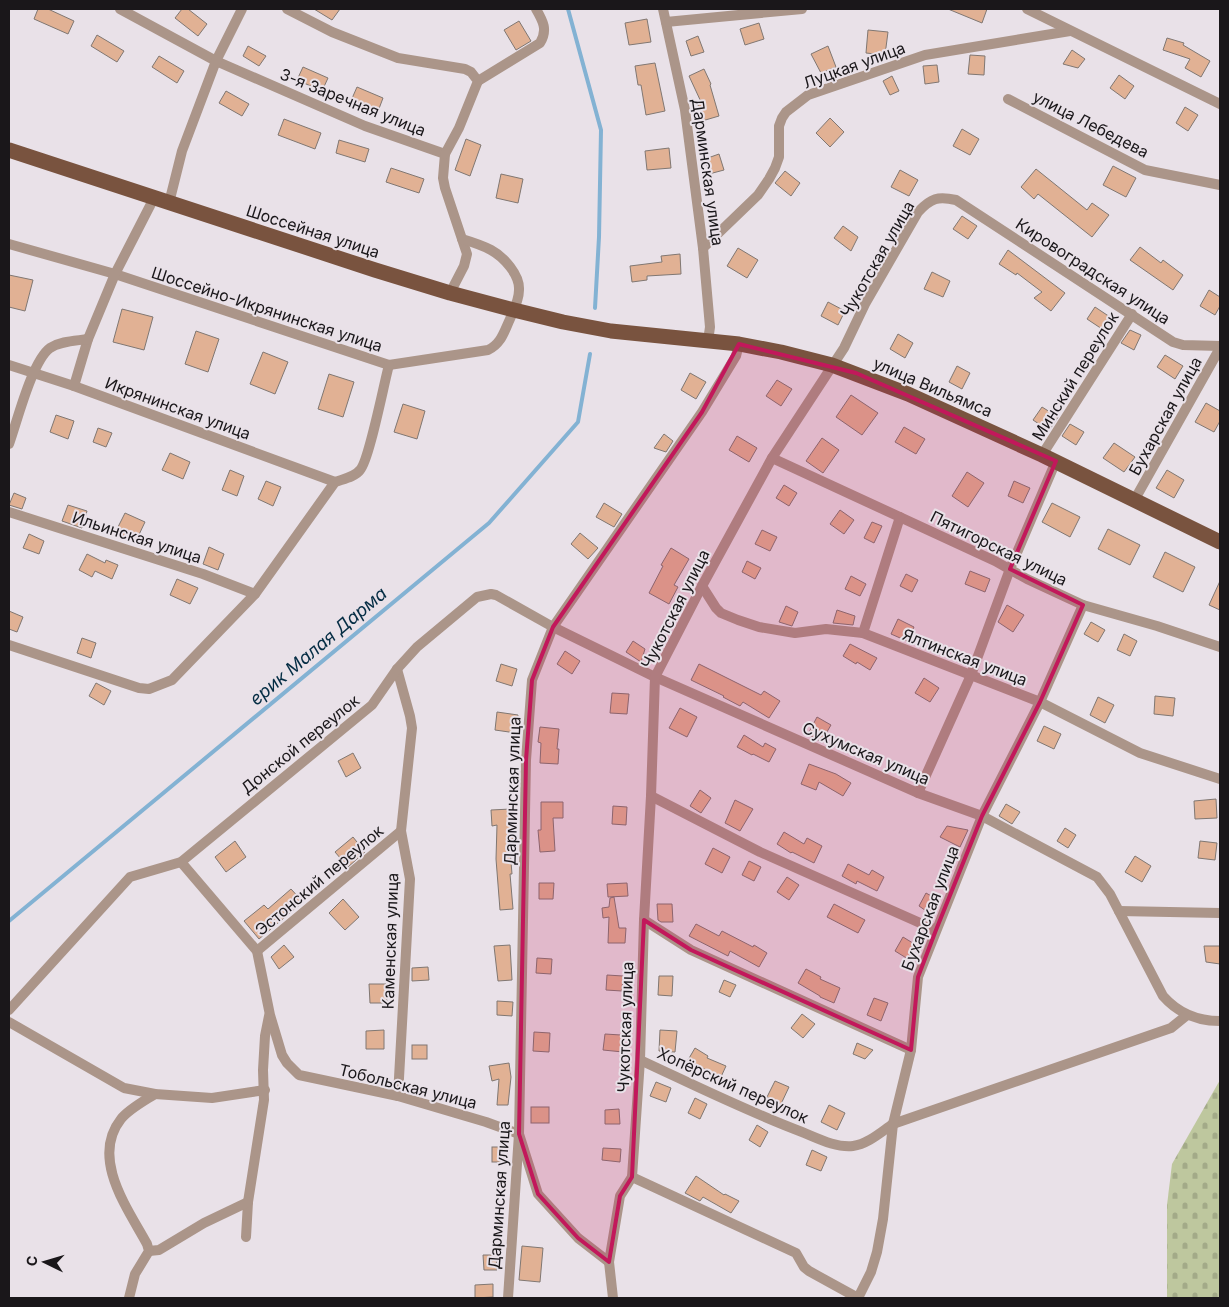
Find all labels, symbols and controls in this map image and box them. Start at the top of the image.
street label: Луцкая улица [800,37,908,93]
street label: 3-я Заречная улица [277,64,429,140]
street label: улица Лебедева [1030,86,1152,162]
street label: Дарминская улица [688,97,728,247]
street label: Чукотская улица [836,197,918,321]
street label: Шоссейная улица [244,200,382,262]
street label: Кировоградская улица [1012,214,1174,328]
street label: Шоссейно-Икрянинская улица [149,262,385,356]
street label: Минский переулок [1027,308,1123,444]
street label: улица Вильямса [870,353,996,421]
street label: Бухарская улица [1124,353,1206,479]
street label: Икрянинская улица [103,372,253,444]
street label: Пятигорская улица [927,506,1071,590]
street label: Ильинская улица [70,507,204,567]
street label: Чукотская улица [636,546,714,672]
water label: ерик Малая Дарма [245,583,391,709]
street label: Ялтинская улица [900,624,1030,690]
street label: Донской переулок [237,690,363,798]
street label: Дарминская улица [499,716,525,866]
street label: Сухумская улица [799,717,933,789]
street label: Эстонский переулок [251,820,388,940]
street label: Бухарская улица [897,843,963,973]
street label: Каменская улица [378,872,402,1010]
street label: Чукотская улица [613,961,637,1093]
street label: Хопёрский переулок [654,1043,812,1127]
street label: Тобольская улица [337,1059,479,1113]
street label: Дарминская улица [484,1120,514,1270]
north arrow [20,1237,70,1287]
text: С [23,1255,40,1267]

